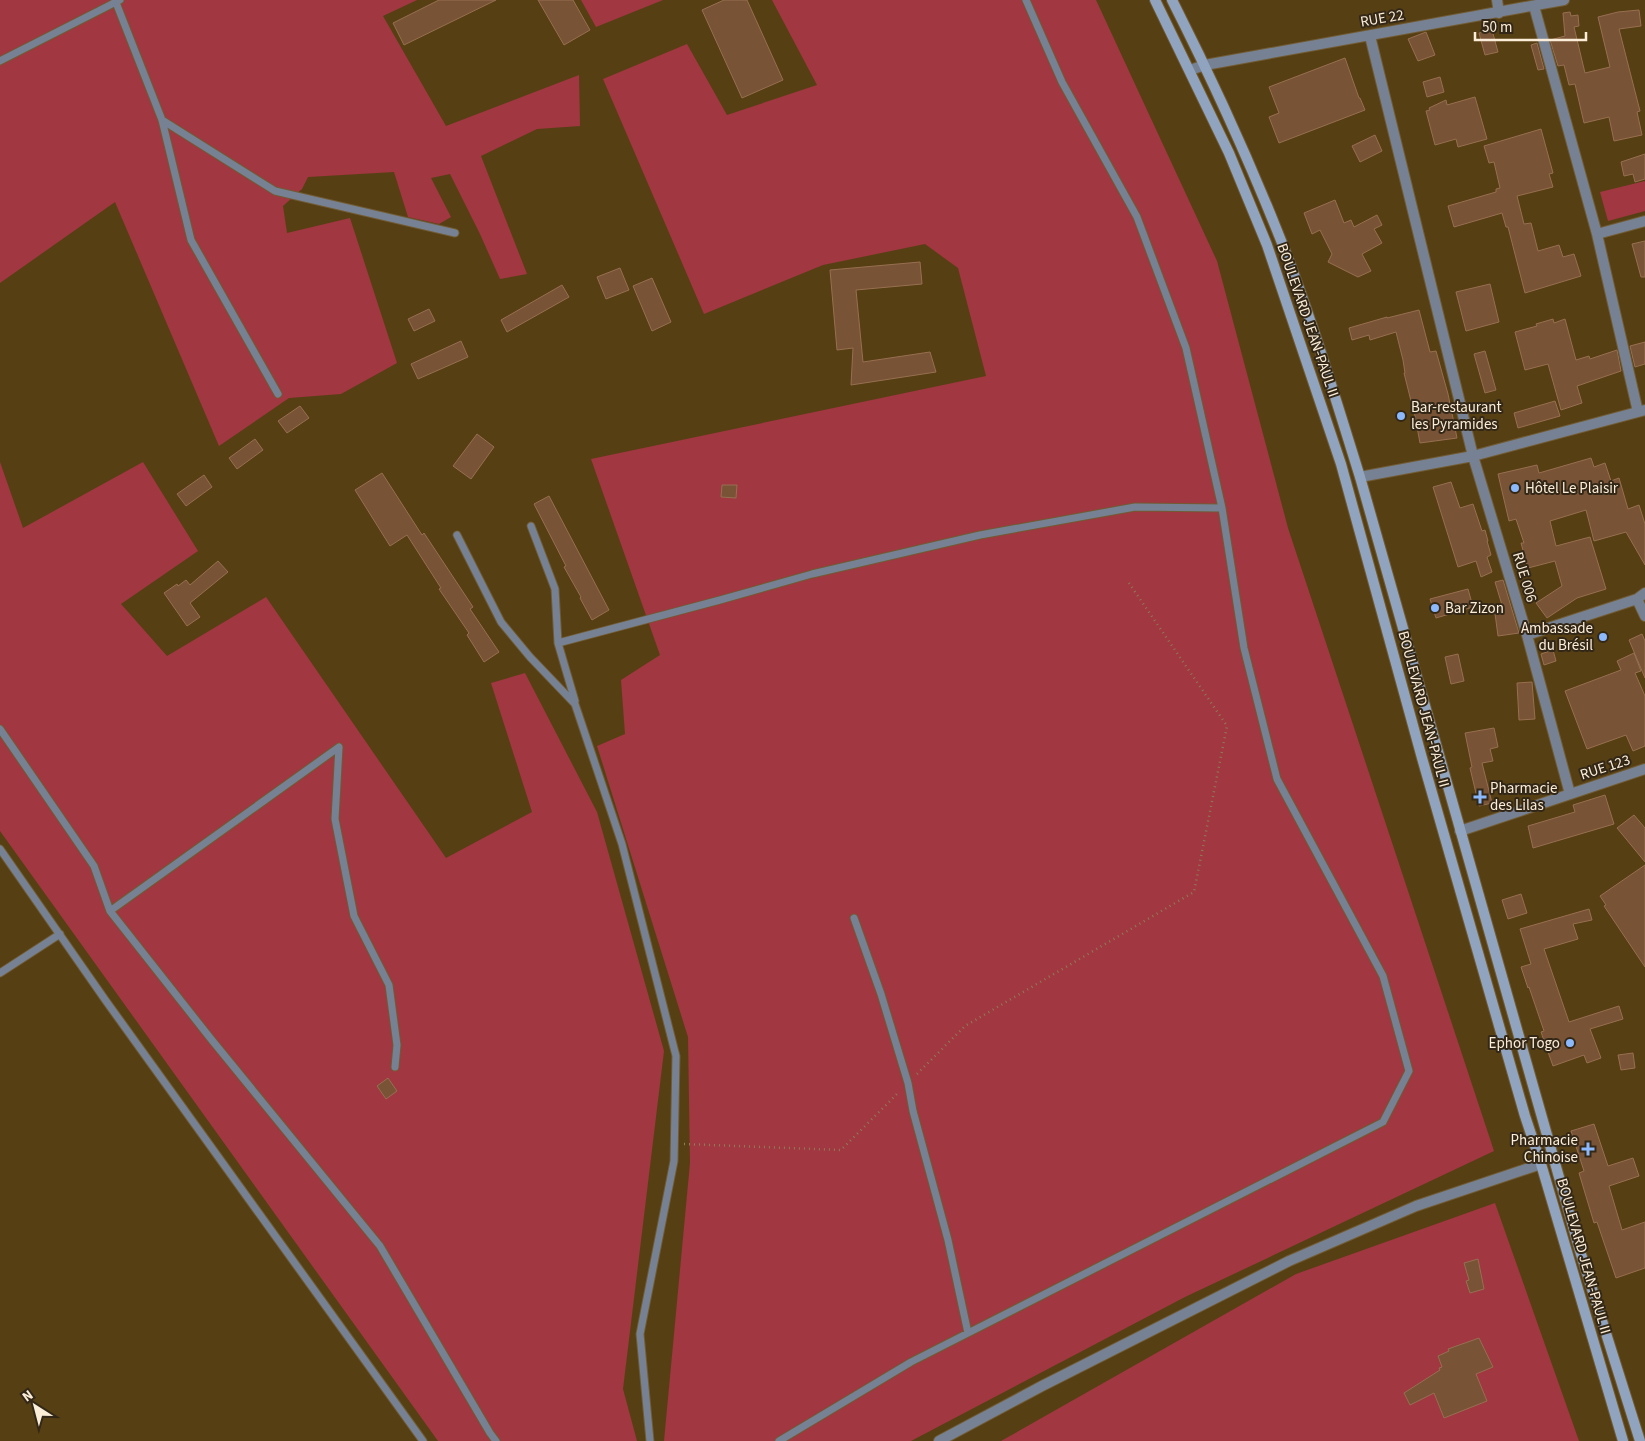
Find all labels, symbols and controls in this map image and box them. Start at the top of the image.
street label: RUE 22 [1359,4,1406,33]
scale bar [1475,10,1586,42]
text: 50 m [1482,17,1512,38]
street label: BOULEVARD JEAN-PAUL II [1271,241,1344,400]
place label: Bar-restaurant les Pyramides [1411,397,1502,435]
marker: Bar-restaurant les Pyramides [1395,410,1407,422]
place label: Hôtel Le Plaisir [1525,478,1619,499]
marker: Hôtel Le Plaisir [1509,482,1521,494]
street label: RUE 006 [1507,549,1542,605]
place label: Bar Zizon [1445,598,1504,619]
marker: Bar Zizon [1429,602,1441,614]
place label: Ambassade du Brésil [1521,618,1593,656]
street label: BOULEVARD JEAN-PAUL II [1393,629,1455,790]
marker: Ambassade du Brésil [1597,631,1609,643]
street label: RUE 123 [1577,750,1633,785]
place label: Pharmacie des Lilas [1490,778,1557,816]
marker: Pharmacie des Lilas [1474,791,1486,803]
place label: Ephor Togo [1489,1033,1560,1054]
marker: Ephor Togo [1564,1037,1576,1049]
place label: Pharmacie Chinoise [1511,1130,1578,1168]
marker: Pharmacie Chinoise [1582,1143,1594,1155]
street label: BOULEVARD JEAN-PAUL II [1551,1176,1616,1337]
north arrow [10,1381,60,1431]
text: N [18,1385,38,1407]

